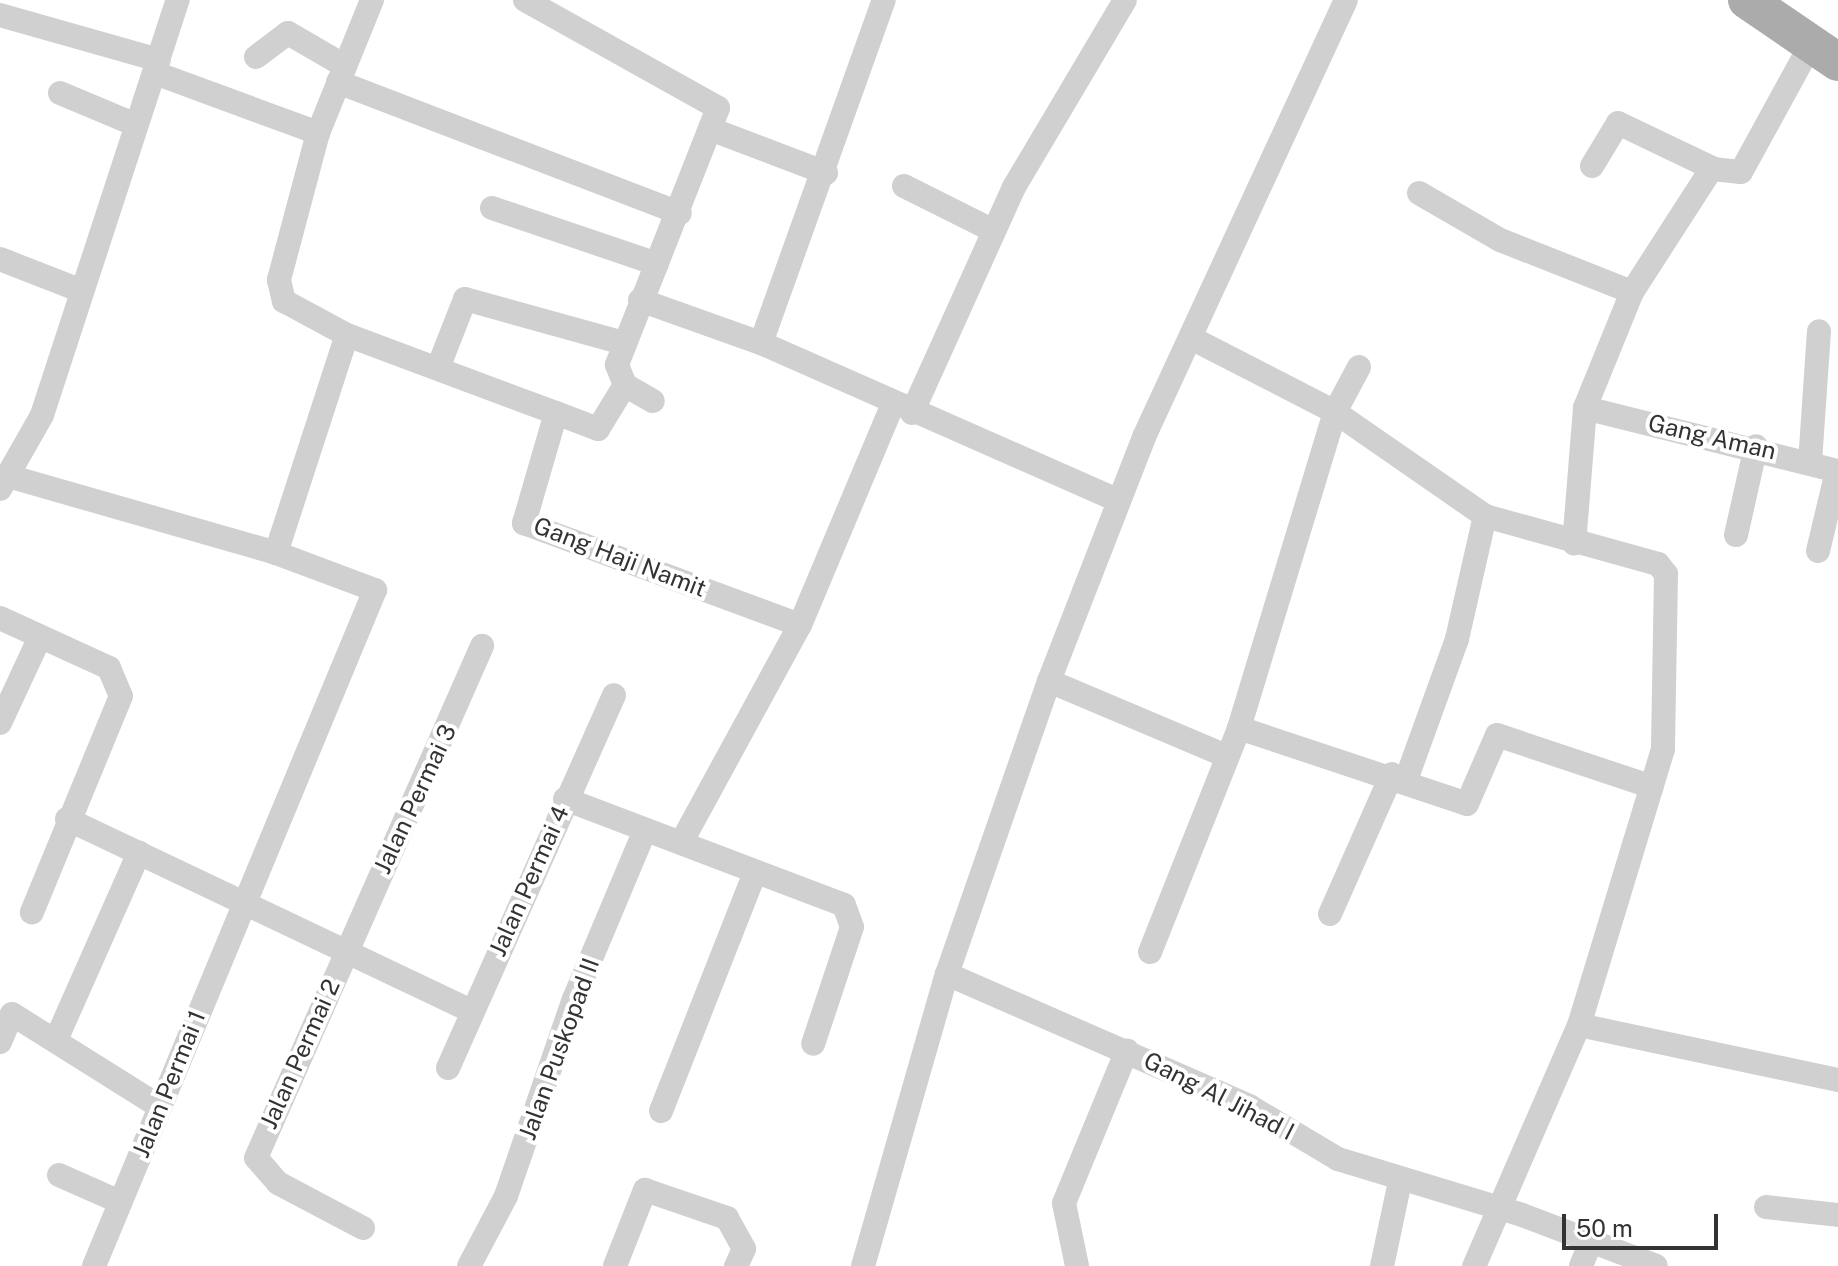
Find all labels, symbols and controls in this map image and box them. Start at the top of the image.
street label: Gang Aman [1645,408,1779,466]
street label: Gang Haji Namit [530,511,710,603]
street label: Jalan Permai 3 [368,720,462,878]
street label: Jalan Permai 4 [483,801,575,961]
street label: Jalan Puskopad II [513,954,605,1144]
street label: Jalan Permai 2 [254,975,346,1133]
street label: Jalan Permai 1 [126,1006,212,1162]
street label: Gang Al Jihad I [1139,1046,1299,1146]
scale bar [1566,1198,1722,1248]
text: 50 m [1576,1214,1633,1242]

